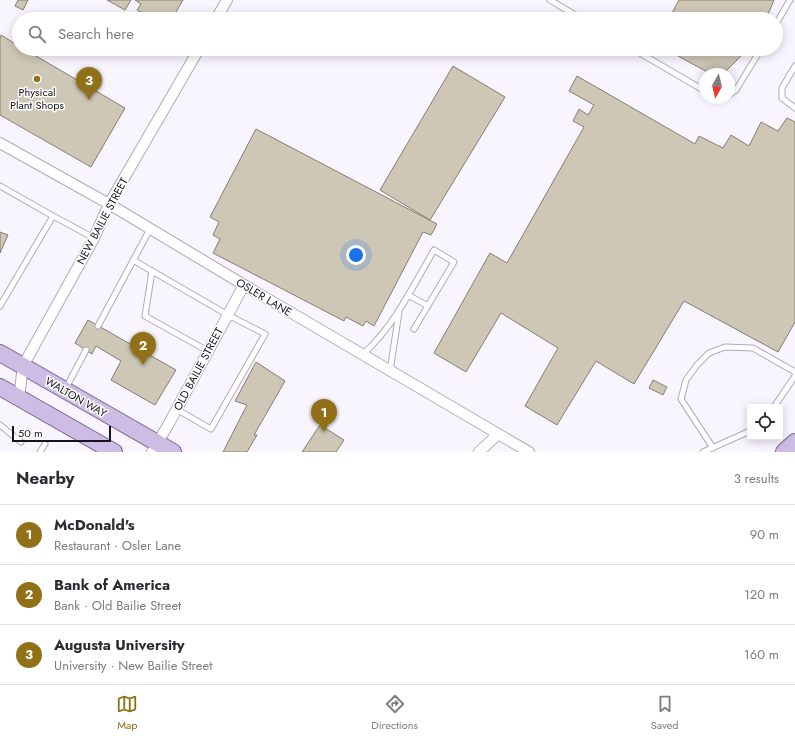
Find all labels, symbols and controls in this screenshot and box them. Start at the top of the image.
search box [12,12,783,56]
icon: search [26,23,48,45]
text: Search here [58,23,134,45]
pin: 3 [76,67,102,100]
north arrow [699,68,735,104]
marker: Physical Plant Shops [32,74,42,84]
place label: Physical Plant Shops [10,84,65,113]
street label: NEW BAILIE STREET [72,175,132,267]
your location [346,245,366,265]
street label: OSLER LANE [233,274,295,320]
street label: OLD BAILIE STREET [169,325,227,413]
pin: 2 [130,332,156,365]
street label: WALTON WAY [42,373,110,422]
pin: 1 [311,399,337,432]
map controls [747,404,783,440]
button: locate [747,404,783,440]
scale bar [12,424,111,443]
text: 50 m [18,425,43,441]
text: Nearby [16,466,74,490]
text: 3 results [734,469,779,488]
text: McDonald's [54,514,135,536]
text: 1 [26,525,32,544]
text: 90 m [750,525,779,544]
text: Restaurant · Osler Lane [54,536,181,555]
text: Bank of America [54,574,170,596]
text: 2 [25,585,33,604]
text: 120 m [744,585,779,604]
text: Bank · Old Bailie Street [54,596,181,615]
text: Augusta University [54,634,185,656]
text: 3 [25,645,33,664]
text: 160 m [744,645,779,664]
text: University · New Bailie Street [54,656,212,675]
tab: Map [116,693,138,733]
tab: Directions [371,693,418,733]
tab: Saved [651,693,679,733]

